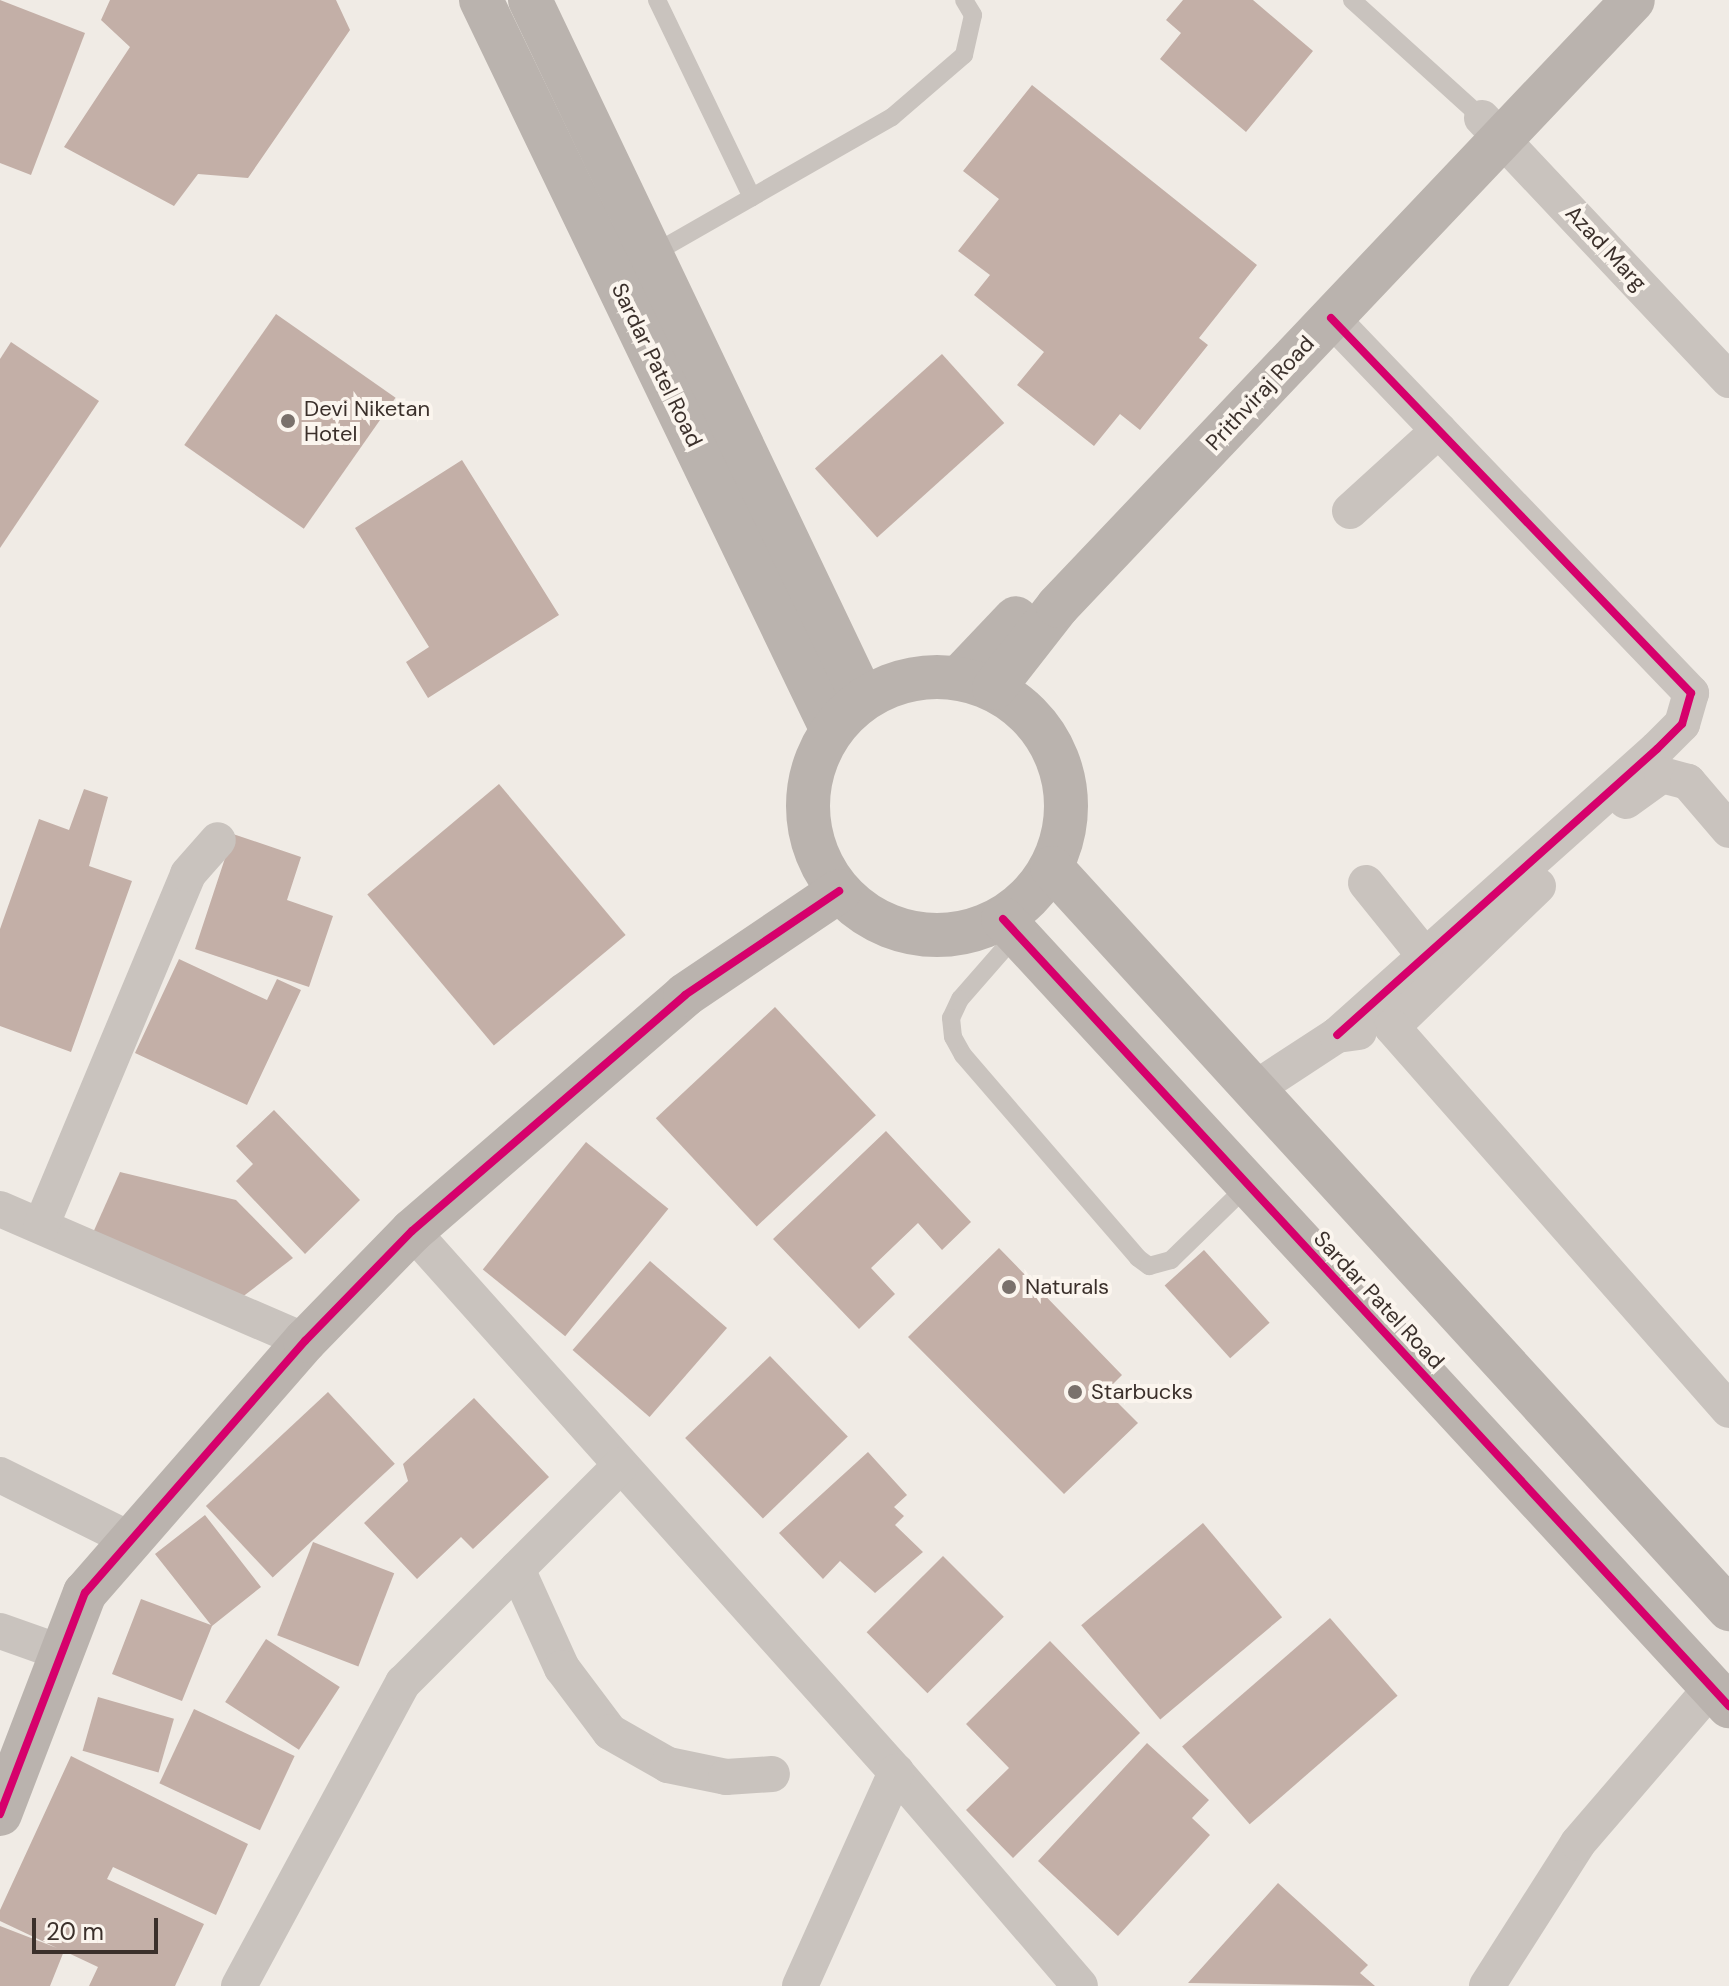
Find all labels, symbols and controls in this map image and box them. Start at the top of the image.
street label: Azad Marg [1560,200,1652,296]
street label: Sardar Patel Road [606,279,708,451]
street label: Prithviraj Road [1200,330,1320,456]
place label: Devi Niketan Hotel [304,395,430,446]
marker: Devi Niketan Hotel [279,412,297,430]
street label: Sardar Patel Road [1308,1226,1450,1374]
place label: Naturals [1025,1274,1109,1300]
marker: Naturals [1000,1278,1018,1296]
place label: Starbucks [1091,1379,1193,1405]
marker: Starbucks [1066,1383,1084,1401]
scale bar [36,1902,162,1952]
text: 20 m [46,1916,104,1947]

